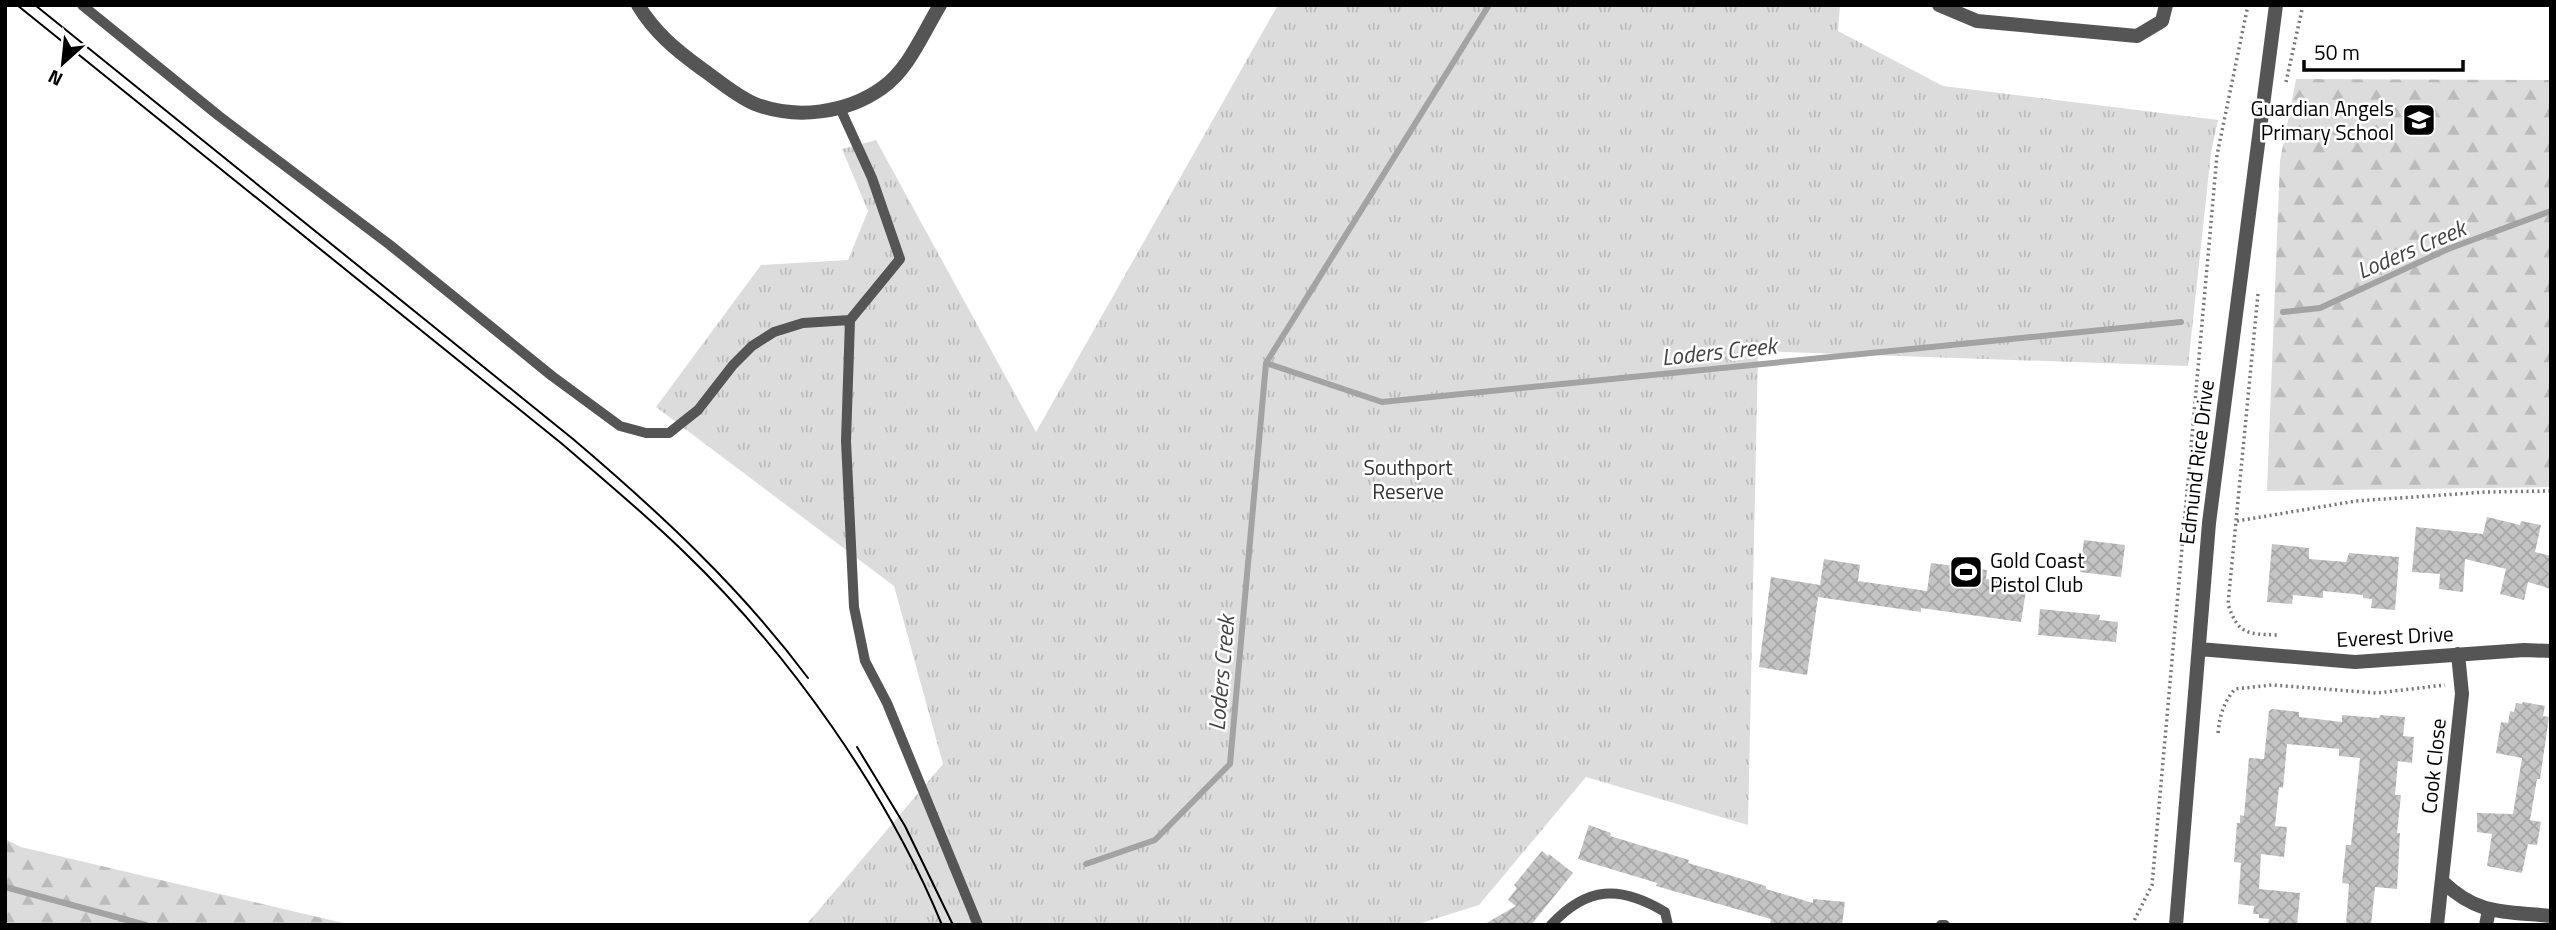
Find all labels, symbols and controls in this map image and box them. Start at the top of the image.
north arrow [28,28,98,98]
scale bar [2304,28,2463,72]
text: 50 m [2314,36,2360,68]
text: N [43,63,68,95]
place label: Guardian Angels Primary School [2250,92,2394,148]
school or university icon: Guardian Angels Primary School [2400,101,2438,139]
water label: Loders Creek [2351,209,2473,288]
water label: Loders Creek [1660,327,1781,374]
street label: Edmund Rice Drive [2170,378,2222,546]
park label: Southport Reserve [1363,451,1453,507]
place label: Gold Coast Pistol Club [1990,544,2085,600]
sports icon: Gold Coast Pistol Club [1947,553,1985,591]
water label: Loders Creek [1199,611,1244,732]
street label: Everest Drive [2336,617,2454,655]
street label: Cook Close [2412,717,2454,815]

